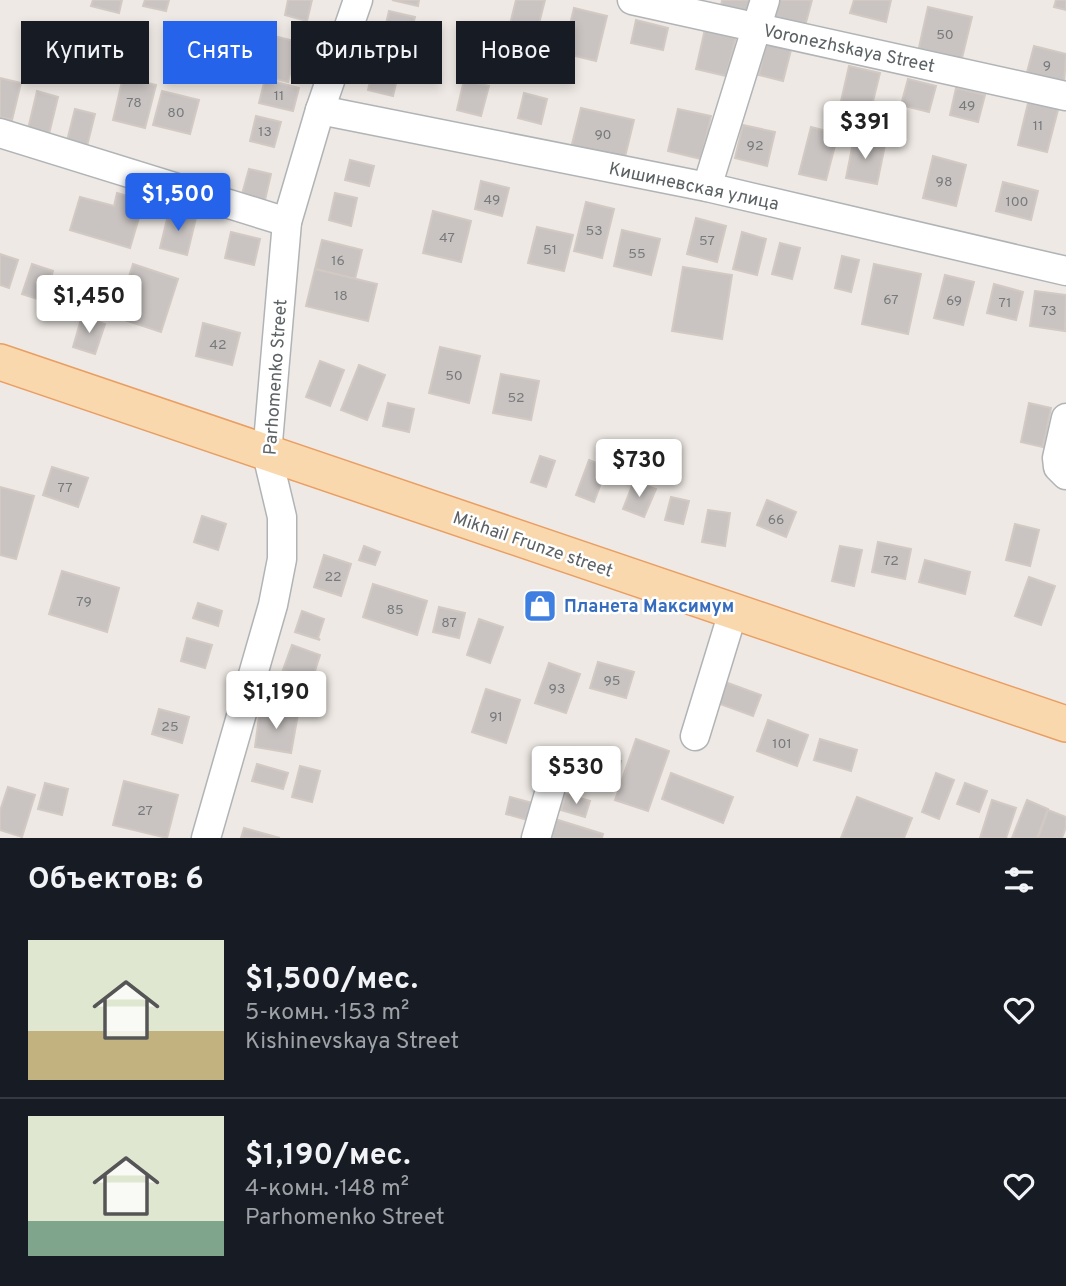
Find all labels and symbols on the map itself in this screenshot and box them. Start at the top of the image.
street label: Voronezhskaya Street [761,20,937,79]
house number: 50 [936,27,954,44]
house number: 9 [1043,58,1051,75]
house number: 11 [274,88,284,105]
house number: 78 [126,95,142,112]
house number: 49 [959,98,975,115]
pin: $391 [824,102,906,161]
house number: 80 [167,105,185,122]
house number: 11 [1033,118,1043,135]
house number: 13 [258,124,272,141]
house number: 90 [594,127,612,144]
house number: 92 [747,138,763,155]
street label: Кишиневская улица [606,158,781,217]
pin: $1,500 [121,174,235,233]
house number: 98 [936,174,952,191]
house number: 49 [484,192,500,209]
house number: 100 [1005,194,1029,211]
house number: 53 [585,223,603,240]
house number: 47 [439,230,455,247]
house number: 57 [699,233,715,250]
house number: 51 [543,242,557,259]
house number: 55 [628,246,646,263]
house number: 16 [331,253,345,270]
pin: $1,450 [32,276,146,335]
house number: 18 [334,288,348,305]
house number: 67 [883,292,899,309]
house number: 69 [946,293,962,310]
house number: 71 [999,295,1011,312]
street label: Parhomenko Street [260,298,293,456]
house number: 73 [1041,303,1057,320]
house number: 42 [209,337,227,354]
house number: 50 [445,368,463,385]
house number: 52 [507,390,525,407]
pin: $730 [598,440,680,499]
house number: 77 [57,480,73,497]
street label: Mikhail Frunze street [449,507,616,584]
house number: 66 [768,512,784,529]
house number: 72 [883,553,899,570]
house number: 22 [324,569,342,586]
shop icon: Планета Максимум [521,587,559,625]
house number: 79 [76,594,92,611]
place label: Планета Максимум [564,596,734,619]
house number: 85 [386,602,404,619]
house number: 87 [441,615,457,632]
pin: $1,190 [219,672,333,731]
house number: 95 [603,673,621,690]
house number: 93 [549,681,565,698]
house number: 91 [489,709,503,726]
house number: 25 [161,719,179,736]
house number: 101 [772,736,792,753]
pin: $530 [535,746,617,806]
house number: 27 [137,803,153,820]

